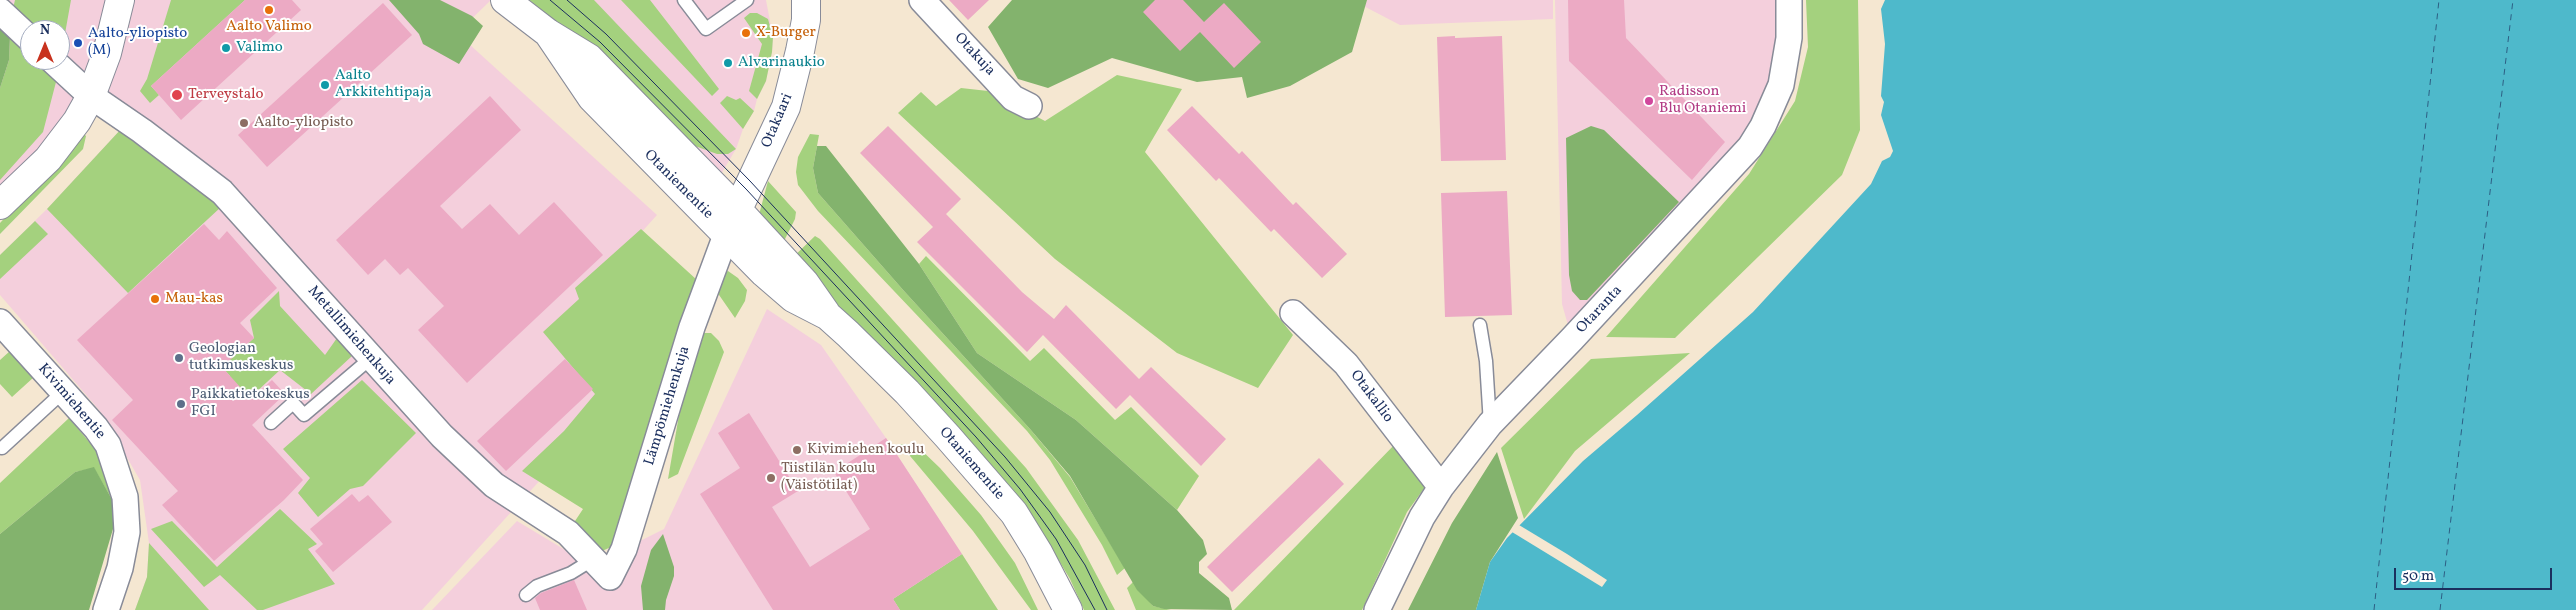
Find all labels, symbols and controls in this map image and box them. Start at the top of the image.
marker: Aalto Valimo [263,4,275,16]
place label: Aalto Valimo [226,18,312,36]
north arrow [20,20,70,70]
text: N [40,21,50,40]
place label: X-Burger [756,24,816,42]
place label: Aalto-yliopisto (M) [88,25,187,60]
marker: X-Burger [740,27,752,39]
street label: Otakuja [950,30,998,80]
marker: Aalto-yliopisto (M) [72,37,84,49]
place label: Valimo [236,39,283,57]
marker: Valimo [220,42,232,54]
place label: Alvarinaukio [738,54,825,72]
marker: Alvarinaukio [722,57,734,69]
place label: Aalto Arkkitehtipaja [335,67,431,102]
marker: Aalto Arkkitehtipaja [319,79,331,91]
place label: Radisson Blu Otaniemi [1659,83,1746,118]
place label: Terveystalo [188,86,264,104]
marker: Terveystalo [170,88,184,102]
street label: Otakaari [758,91,798,151]
marker: Radisson Blu Otaniemi [1643,95,1655,107]
place label: Aalto-yliopisto [254,114,353,132]
marker: Aalto-yliopisto [238,117,250,129]
street label: Otaniementie [640,147,716,223]
street label: Otaranta [1573,282,1627,338]
street label: Metallimiehenkuja [303,283,399,389]
place label: Mau-kas [165,290,223,308]
marker: Mau-kas [149,293,161,305]
place label: Geologian tutkimuskeskus [189,340,293,375]
street label: Lämpömiehenkuja [641,344,695,468]
marker: Geologian tutkimuskeskus [173,352,185,364]
street label: Kivimiehentie [33,361,109,443]
street label: Otakallio [1346,367,1396,427]
place label: Paikkatietokeskus FGI [191,386,310,421]
marker: Paikkatietokeskus FGI [175,398,187,410]
street label: Otaniementie [935,424,1007,504]
place label: Kivimiehen koulu [807,441,924,459]
marker: Kivimiehen koulu [791,444,803,456]
place label: Tiistilän koulu (Väistötilat) [781,460,875,495]
marker: Tiistilän koulu (Väistötilat) [765,472,777,484]
scale bar [2396,558,2554,590]
text: 50 m [2402,566,2434,587]

